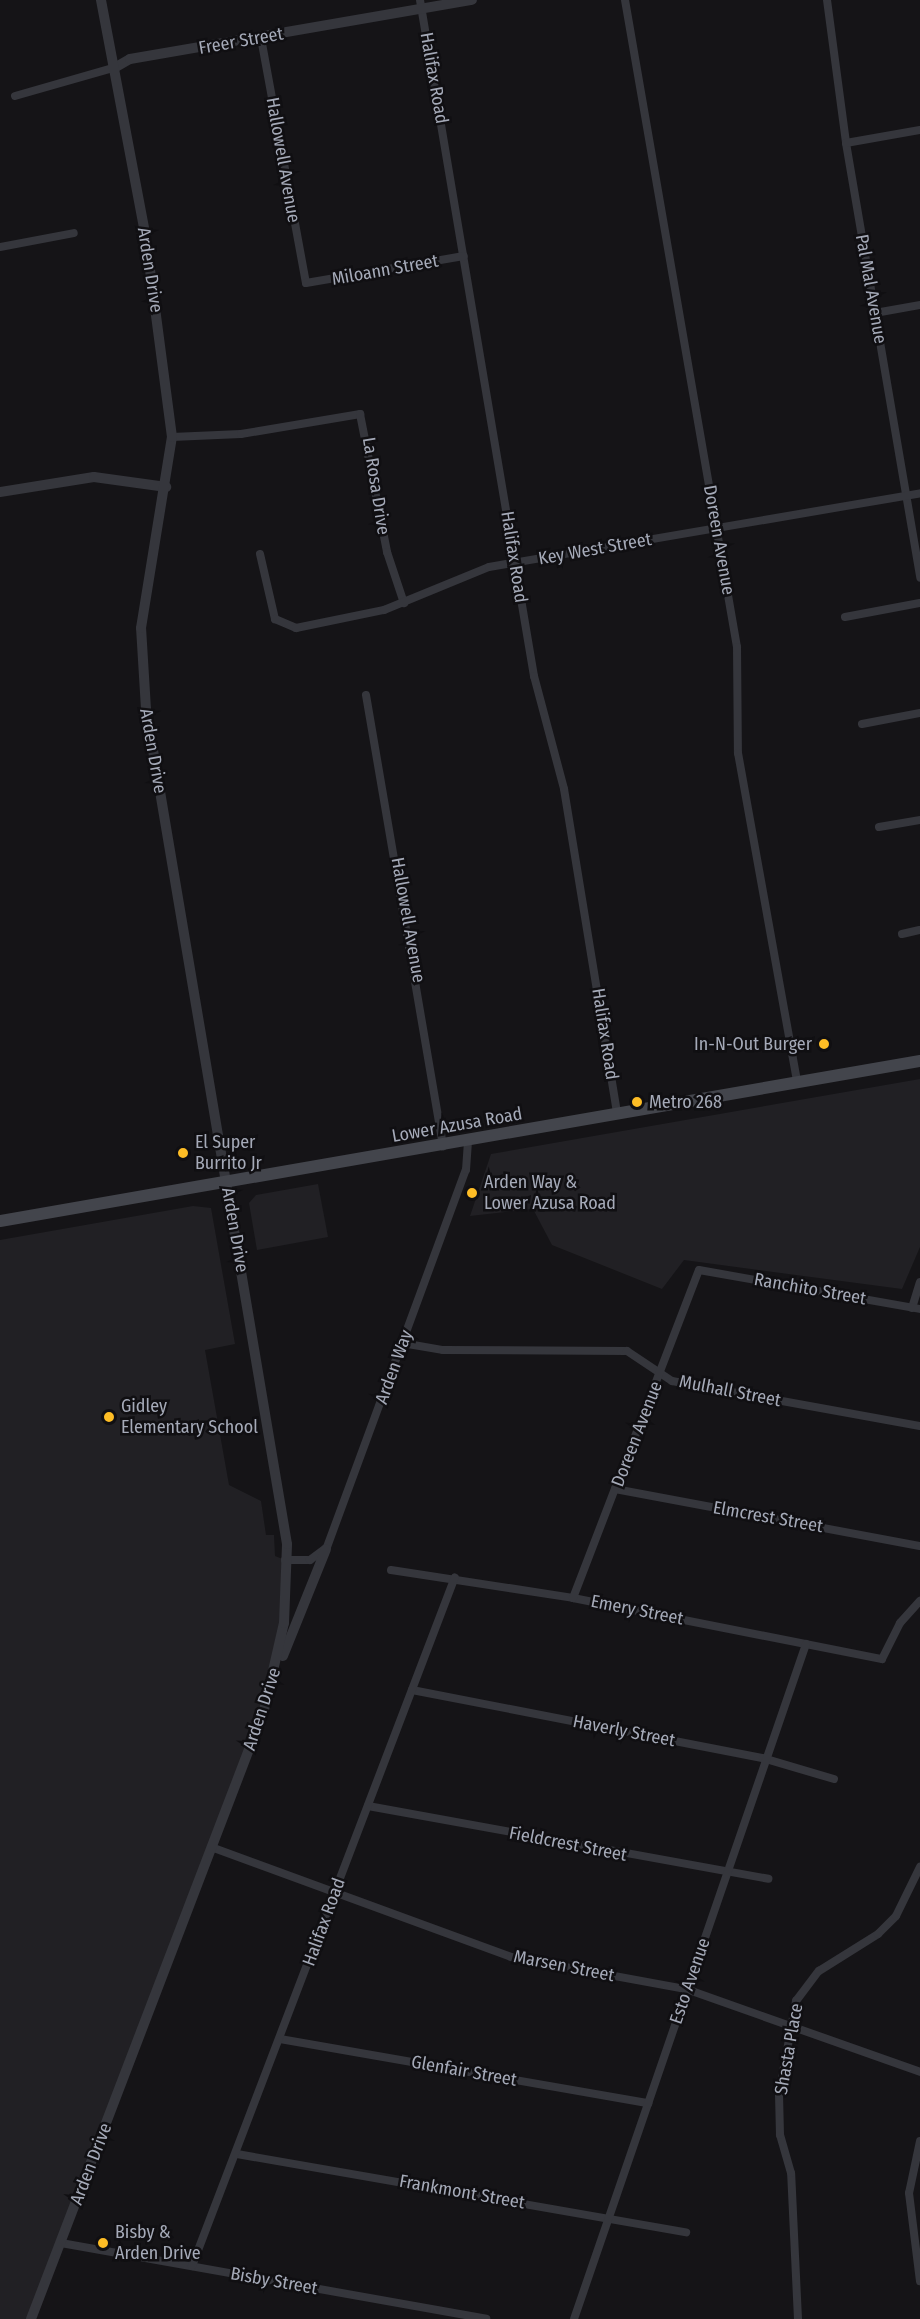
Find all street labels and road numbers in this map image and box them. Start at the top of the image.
street label: Freer Street [197,23,285,59]
street label: Halifax Road [415,31,453,125]
street label: Hallowell Avenue [261,96,305,224]
street label: Arden Drive [133,226,167,314]
street label: Pal Mal Avenue [851,233,891,345]
street label: Miloann Street [330,250,440,290]
street label: La Rosa Drive [358,436,394,536]
street label: Doreen Avenue [699,483,739,597]
street label: Halifax Road [496,510,532,604]
street label: Key West Street [537,528,653,570]
street label: Arden Drive [135,707,171,795]
street label: Hallowell Avenue [386,856,430,984]
street label: Halifax Road [587,987,623,1081]
street label: Lower Azusa Road [390,1103,524,1147]
street label: Arden Drive [217,1186,253,1274]
street label: Ranchito Street [752,1269,868,1309]
street label: Arden Way [371,1327,417,1407]
street label: Mulhall Street [677,1371,783,1411]
street label: Doreen Avenue [607,1378,667,1490]
street label: Elmcrest Street [711,1497,825,1537]
street label: Emery Street [589,1590,685,1630]
street label: Arden Drive [239,1665,285,1753]
street label: Haverly Street [571,1711,677,1751]
street label: Fieldcrest Street [507,1822,629,1866]
street label: Halifax Road [298,1875,350,1969]
street label: Esto Avenue [665,1935,715,2027]
street label: Marsen Street [512,1946,616,1986]
street label: Shasta Place [770,2002,808,2096]
street label: Glenfair Street [410,2051,518,2091]
street label: Arden Drive [66,2120,116,2208]
street label: Frankmont Street [398,2170,526,2214]
street label: Bisby Street [229,2263,319,2299]

